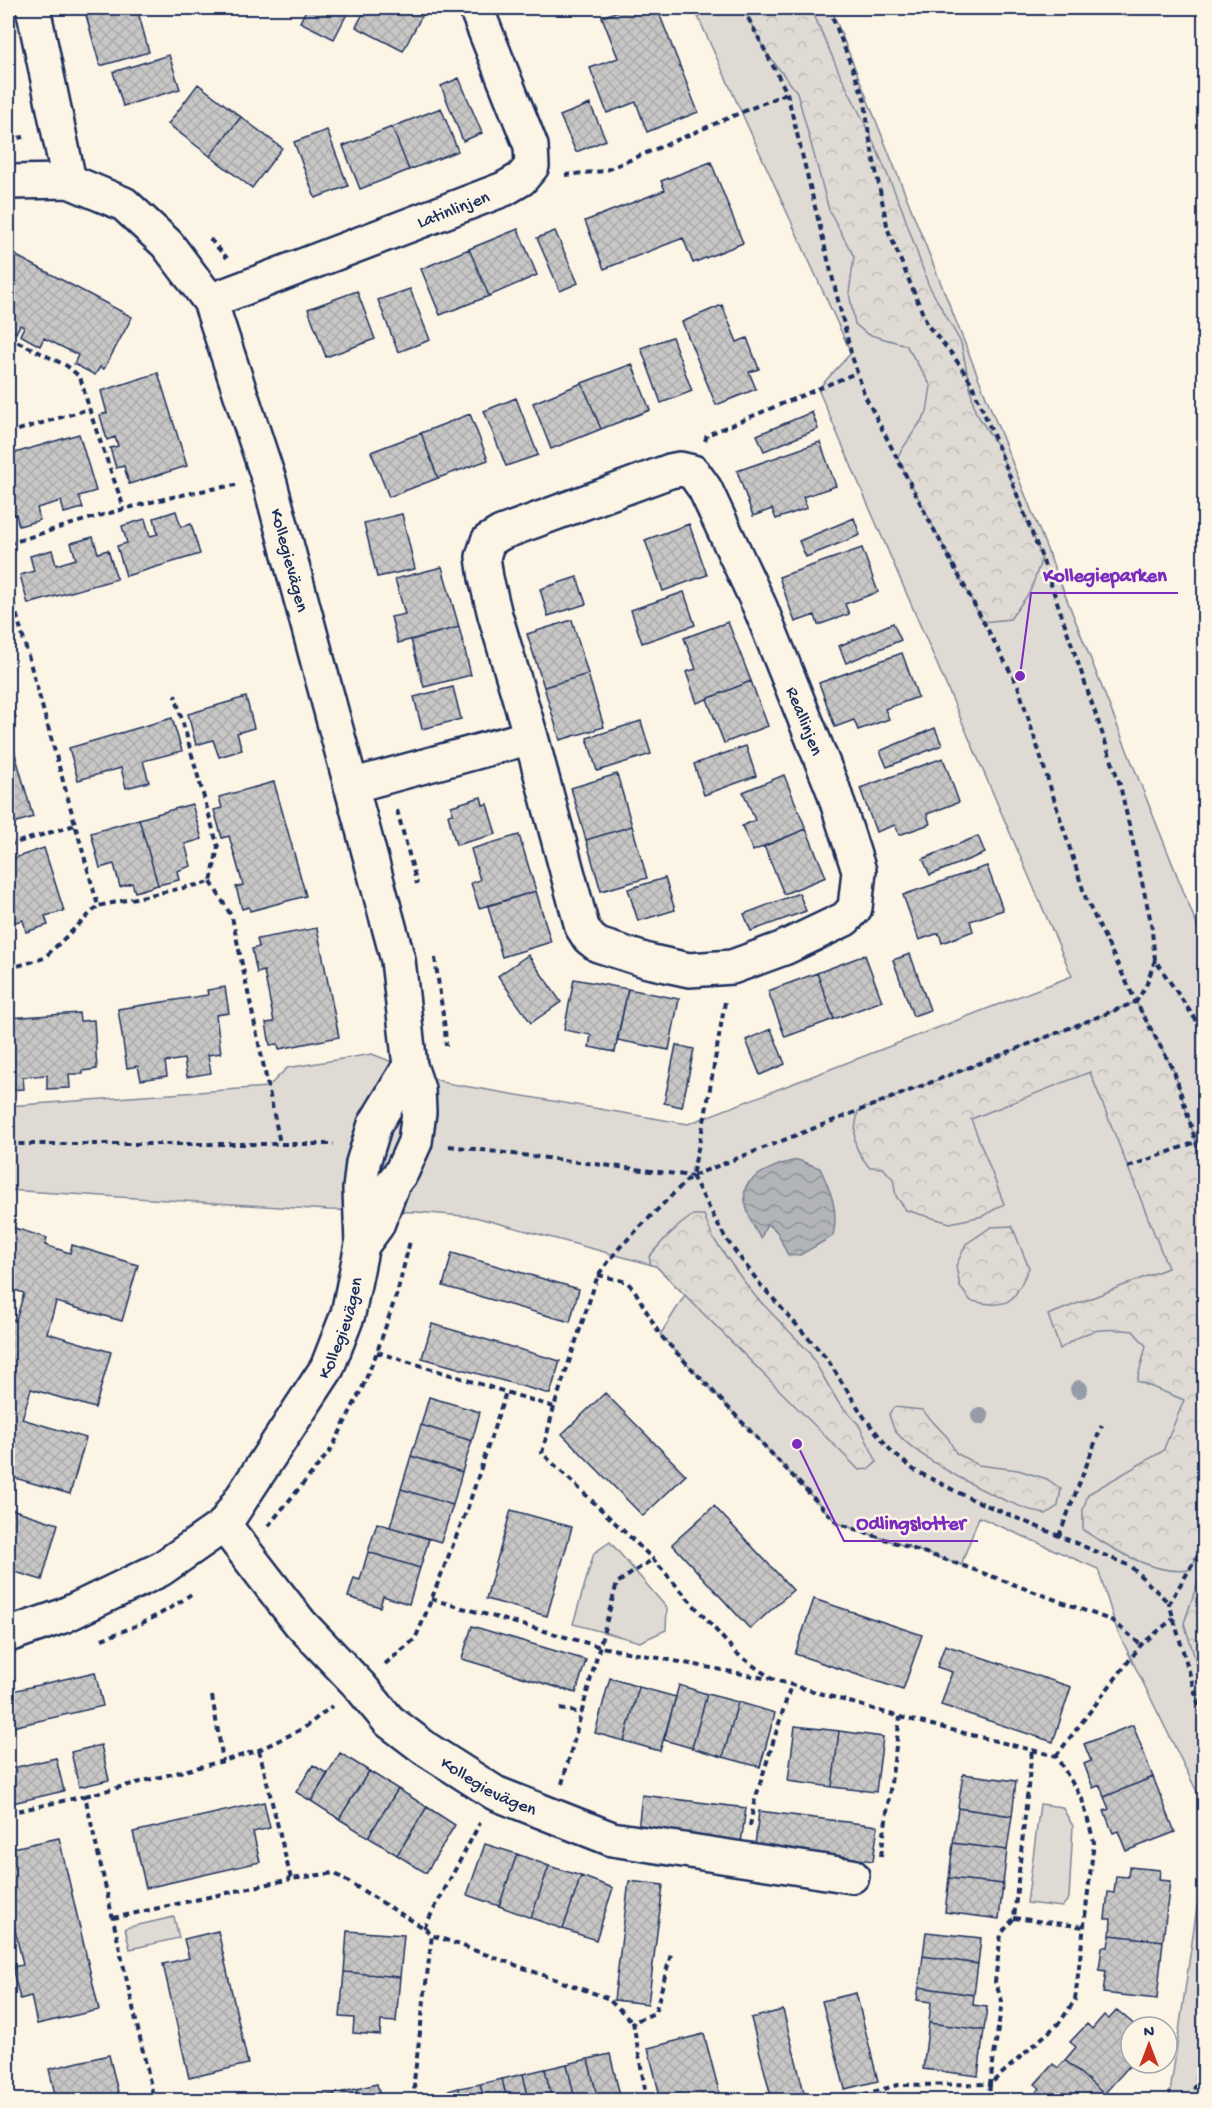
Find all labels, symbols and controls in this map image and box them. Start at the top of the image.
street label: Latinlinjen [415,187,493,234]
street label: Kollegievägen [264,507,312,615]
callout: Kollegieparken [1031,555,1178,593]
text: Kollegieparken [1042,566,1167,589]
street label: Reallinjen [780,684,827,759]
street label: Kollegievägen [315,1275,368,1384]
callout: Odlingslotter [844,1503,978,1541]
text: Odlingslotter [856,1514,968,1537]
street label: Kollegievägen [436,1753,540,1821]
north arrow [1119,2015,1179,2075]
text: N [1144,2024,1155,2043]

